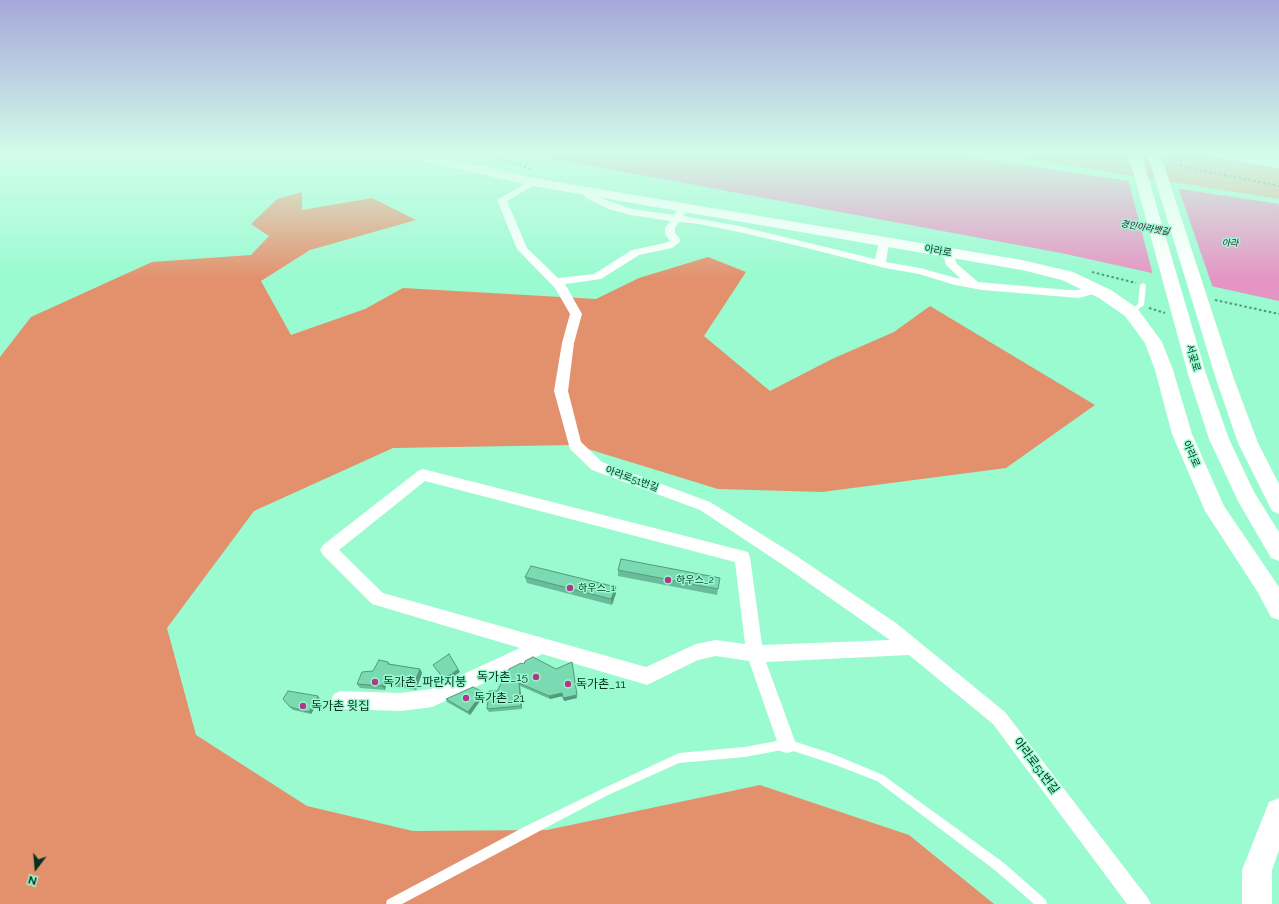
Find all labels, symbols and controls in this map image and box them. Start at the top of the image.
water label: 경인아라뱃길 [1120,218,1170,238]
water label: 아라 [1222,238,1238,248]
street label: 아라로 [923,243,953,259]
street label: 서곶로 [1183,343,1203,373]
street label: 아라로 [1180,439,1202,469]
street label: 아라로51번길 [604,464,660,494]
place label: 하우스_2 [676,574,714,586]
marker: 하우스_2 [663,575,673,585]
place label: 하우스_1 [578,582,615,594]
marker: 하우스_1 [565,583,575,593]
place label: 독가촌_15 [477,670,528,684]
marker: 독가촌_15 [531,672,541,682]
place label: 독가촌_파란지붕 [383,675,466,689]
marker: 독가촌_파란지붕 [370,677,380,687]
place label: 독가촌_11 [576,677,626,691]
marker: 독가촌_11 [563,679,573,689]
place label: 독가촌_21 [474,691,525,705]
marker: 독가촌_21 [461,693,471,703]
place label: 독가촌 윗집 [311,699,369,713]
marker: 독가촌 윗집 [298,701,308,711]
street label: 아라로51번길 [1010,735,1062,797]
north arrow [16,848,56,888]
text: N [27,873,38,887]

